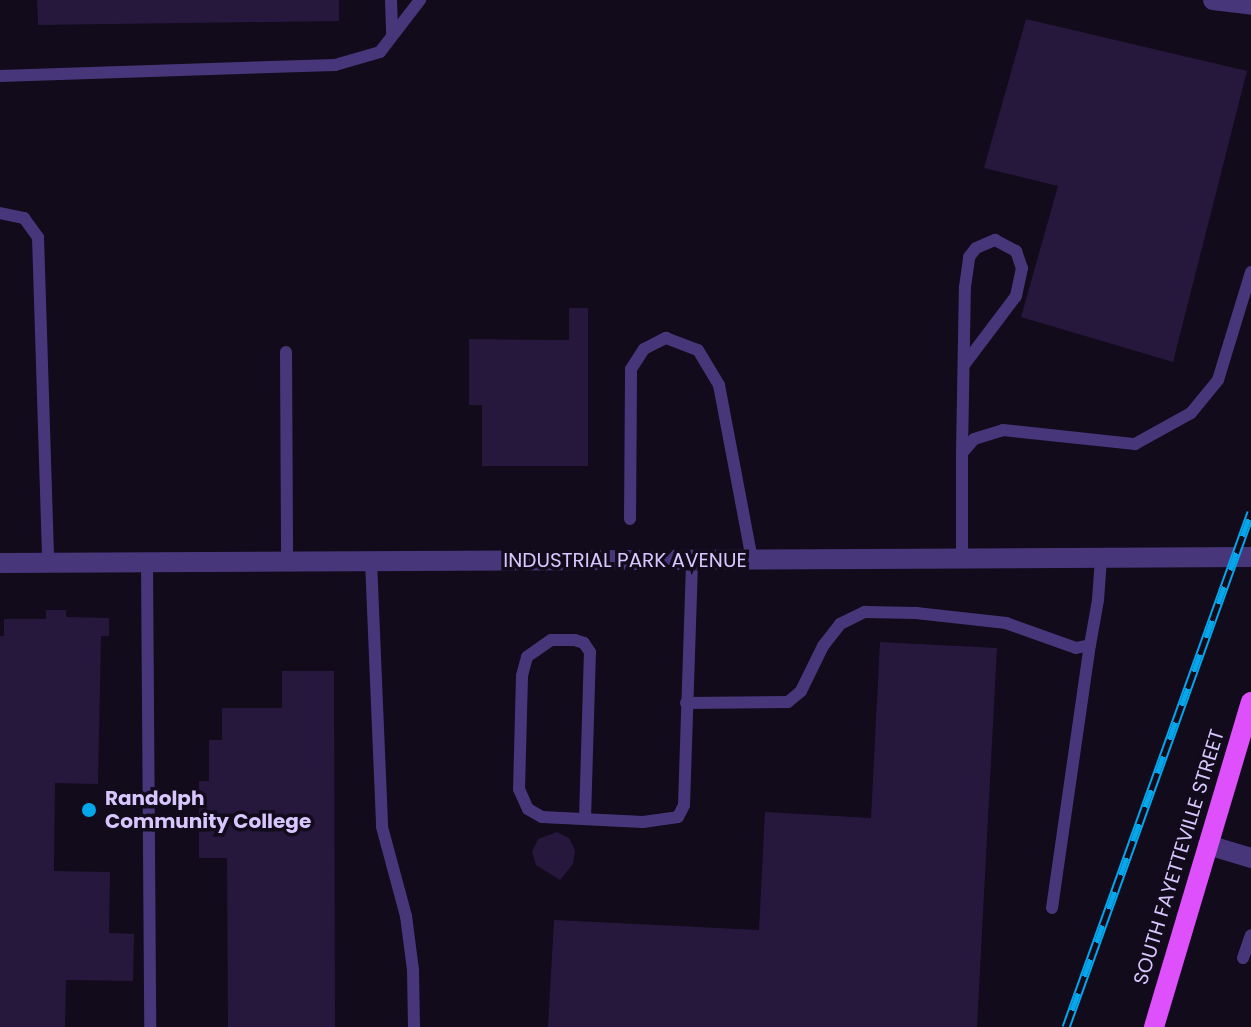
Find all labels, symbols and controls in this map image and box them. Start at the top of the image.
street label: INDUSTRIAL PARK AVENUE [503,548,747,572]
street label: SOUTH FAYETTEVILLE STREET [1129,726,1229,988]
place label: Randolph Community College [105,786,311,833]
marker: Randolph Community College [80,801,98,819]

